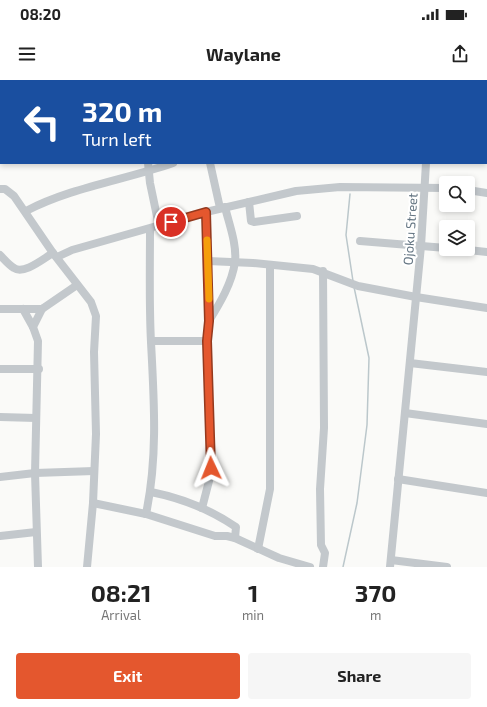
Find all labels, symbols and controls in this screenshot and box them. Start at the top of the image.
text: 08:20 [20,5,61,23]
icon: menu [16,43,38,65]
text: Waylane [206,43,281,65]
icon: share [449,43,471,65]
text: 320 m [82,94,163,128]
icon: left [16,96,68,148]
text: Turn left [82,128,152,150]
map controls [439,176,475,256]
button: search [439,176,475,212]
street label: Ojoku Street [399,192,421,266]
pin [154,205,188,239]
icon: arrive [160,211,182,233]
button: layers [439,220,475,256]
position arrow [190,447,232,489]
text: 08:21 [91,578,151,607]
text: 1 [248,578,258,607]
text: 370 [355,578,396,607]
text: Arrival [101,607,141,623]
text: min [242,607,264,623]
text: m [370,607,381,623]
button: Exit [16,653,240,699]
button: Share [248,653,471,699]

